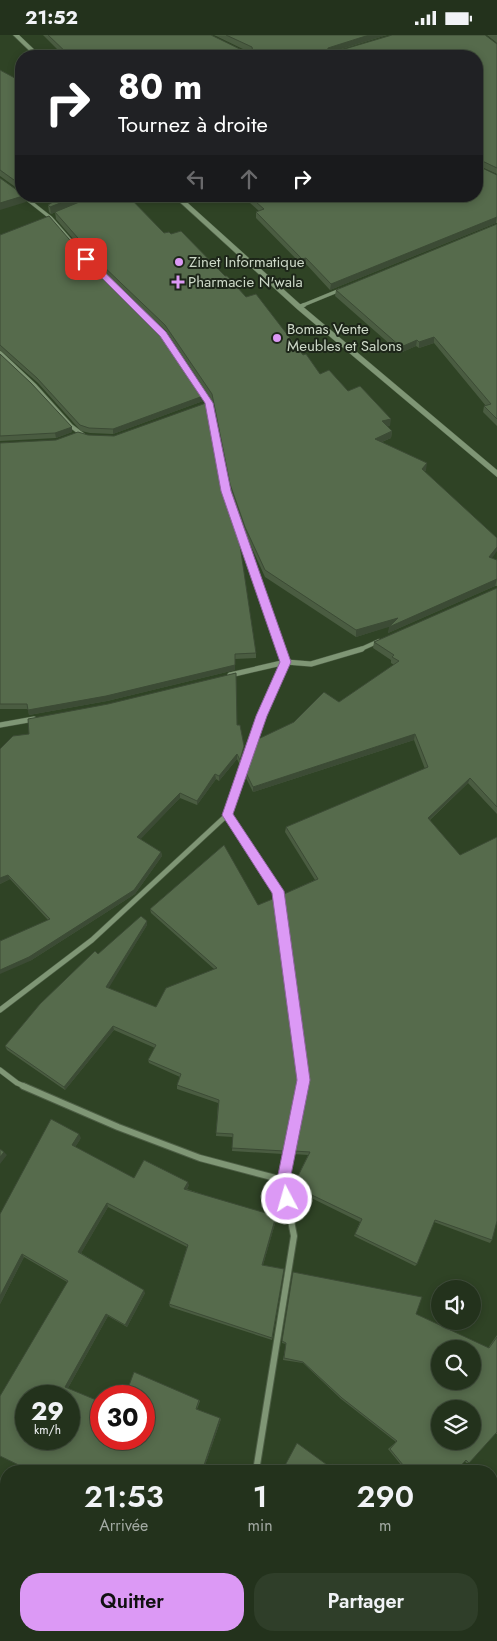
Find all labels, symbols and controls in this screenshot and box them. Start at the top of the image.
text: 21:52 [25,4,78,31]
text: 80 m [118,62,202,112]
icon: right [35,70,100,135]
text: Tournez à droite [118,108,268,140]
icon: left [182,165,210,193]
icon: ahead [235,165,263,193]
icon: right [288,165,316,193]
pin [65,238,107,280]
icon: arrive [72,245,100,273]
place label: Zinet Informatique [189,251,305,273]
marker: Zinet Informatique [173,256,185,268]
place label: Pharmacie N'wala [188,271,303,293]
marker: Pharmacie N'wala [172,276,184,288]
place label: Bomas Vente Meubles et Salons [287,318,402,357]
marker: Bomas Vente Meubles et Salons [271,332,283,344]
position arrow [260,1172,312,1224]
map controls [431,1280,481,1450]
button: sound [431,1280,481,1330]
button: search [431,1340,481,1390]
speed limit sign: 30 [90,1385,155,1450]
text: 29 [31,1393,64,1429]
button: layers [431,1400,481,1450]
text: km/h [34,1421,61,1439]
text: 21:53 [84,1475,164,1518]
text: 1 [253,1475,267,1518]
text: 290 [357,1475,414,1518]
text: Arrivée [99,1514,148,1537]
text: min [248,1514,273,1537]
text: m [379,1514,392,1537]
button: Quitter [20,1573,244,1631]
button: Partager [254,1573,478,1631]

